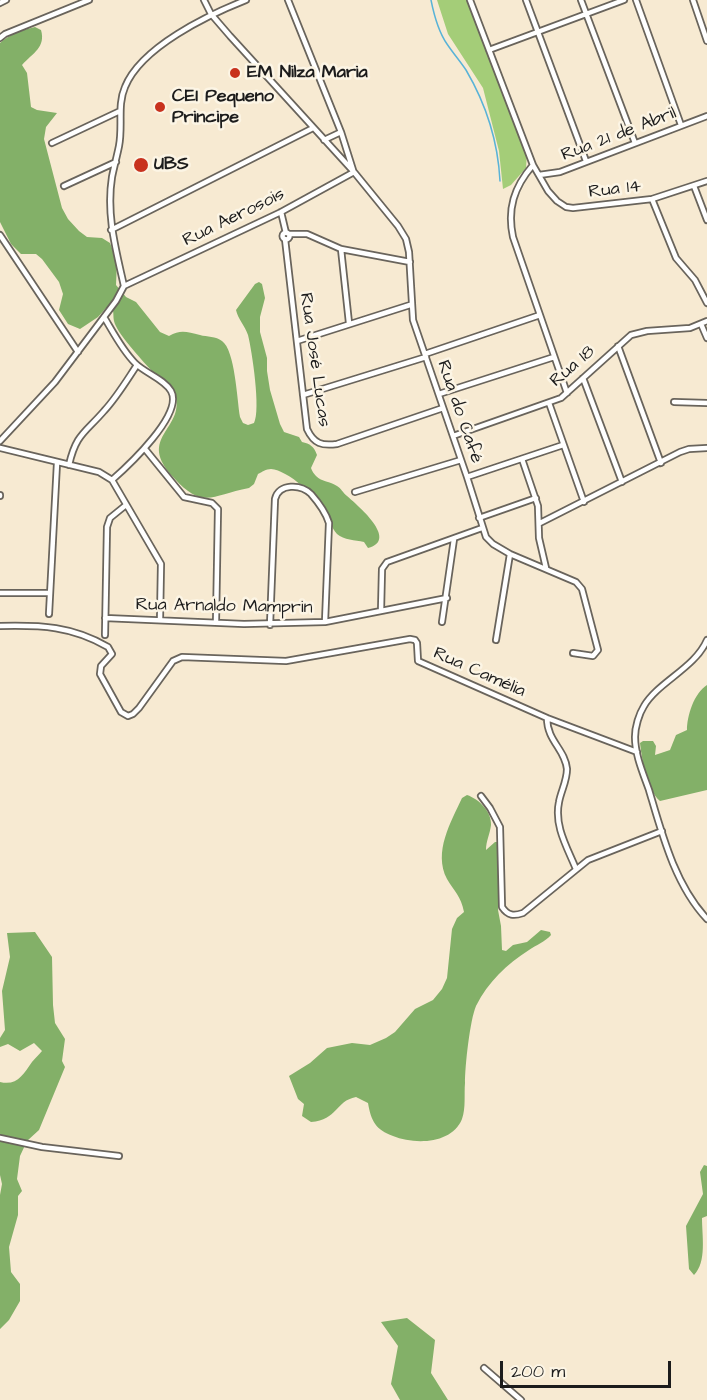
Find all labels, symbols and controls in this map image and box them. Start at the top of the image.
place label: EM Nilza Maria [247,62,368,84]
marker: EM Nilza Maria [228,66,242,80]
place label: CEI Pequeno Principe [172,86,274,128]
marker: CEI Pequeno Principe [153,100,167,114]
street label: Rua 21 de Abril [558,103,680,167]
place label: UBS [154,154,188,176]
marker: UBS [132,156,150,174]
street label: Rua 14 [587,176,643,204]
street label: Rua Aerosois [180,184,288,252]
street label: Rua José Lucas [294,292,334,428]
street label: Rua 18 [546,342,600,392]
street label: Rua do Café [431,358,487,466]
street label: Rua Arnaldo Mamprin [135,595,313,619]
street label: Rua Camélia [430,643,528,703]
scale bar [503,1349,674,1387]
text: 200 m [511,1359,565,1384]

